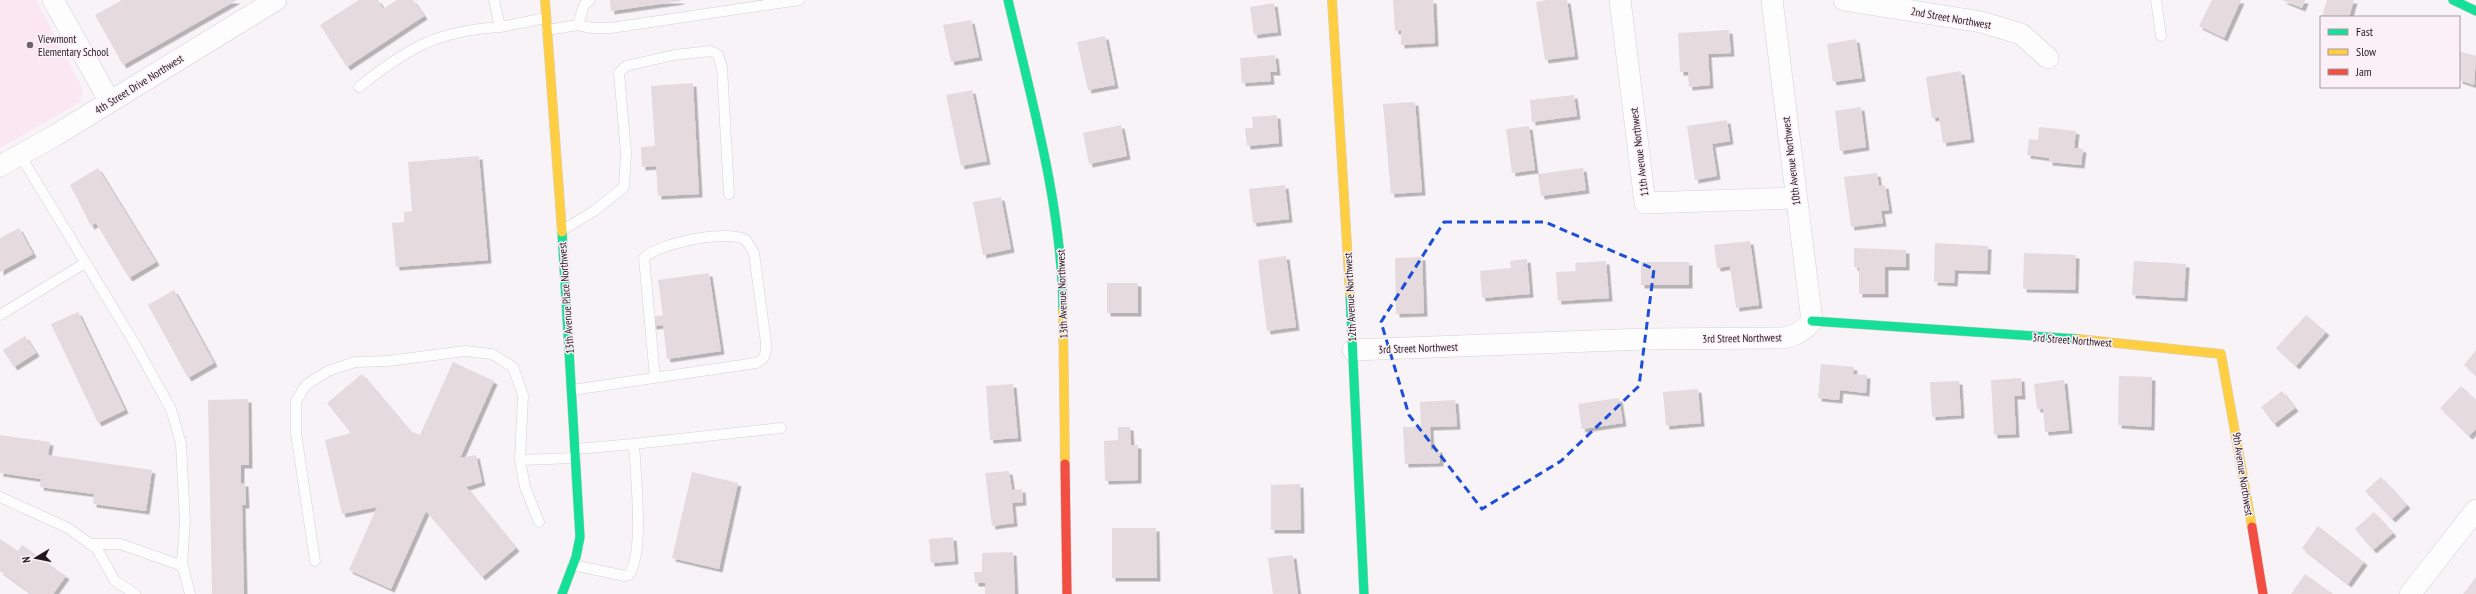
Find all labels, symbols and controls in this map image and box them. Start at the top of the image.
street label: 2nd Street Northwest [1910,4,1992,32]
legend [2320,16,2460,88]
text: Fast [2356,24,2374,39]
place label: Viewmont Elementary School [37,32,109,59]
marker: Viewmont Elementary School [25,40,35,50]
text: Slow [2356,44,2377,59]
street label: 4th Street Drive Northwest [92,51,186,117]
text: Jam [2355,64,2372,79]
street label: 11th Avenue Northwest [1627,107,1651,197]
street label: 10th Avenue Northwest [1779,116,1803,206]
street label: 13th Avenue Place Northwest [555,242,577,354]
street label: 13th Avenue Northwest [1053,249,1071,339]
street label: 12th Avenue Northwest [1341,252,1359,342]
street label: 3rd Street Northwest [1702,330,1782,346]
street label: 3rd Street Northwest [2032,330,2112,350]
street label: 3rd Street Northwest [1378,340,1458,356]
street label: 9th Avenue Northwest [2229,431,2257,517]
north arrow [16,538,56,578]
text: N [19,556,34,564]

